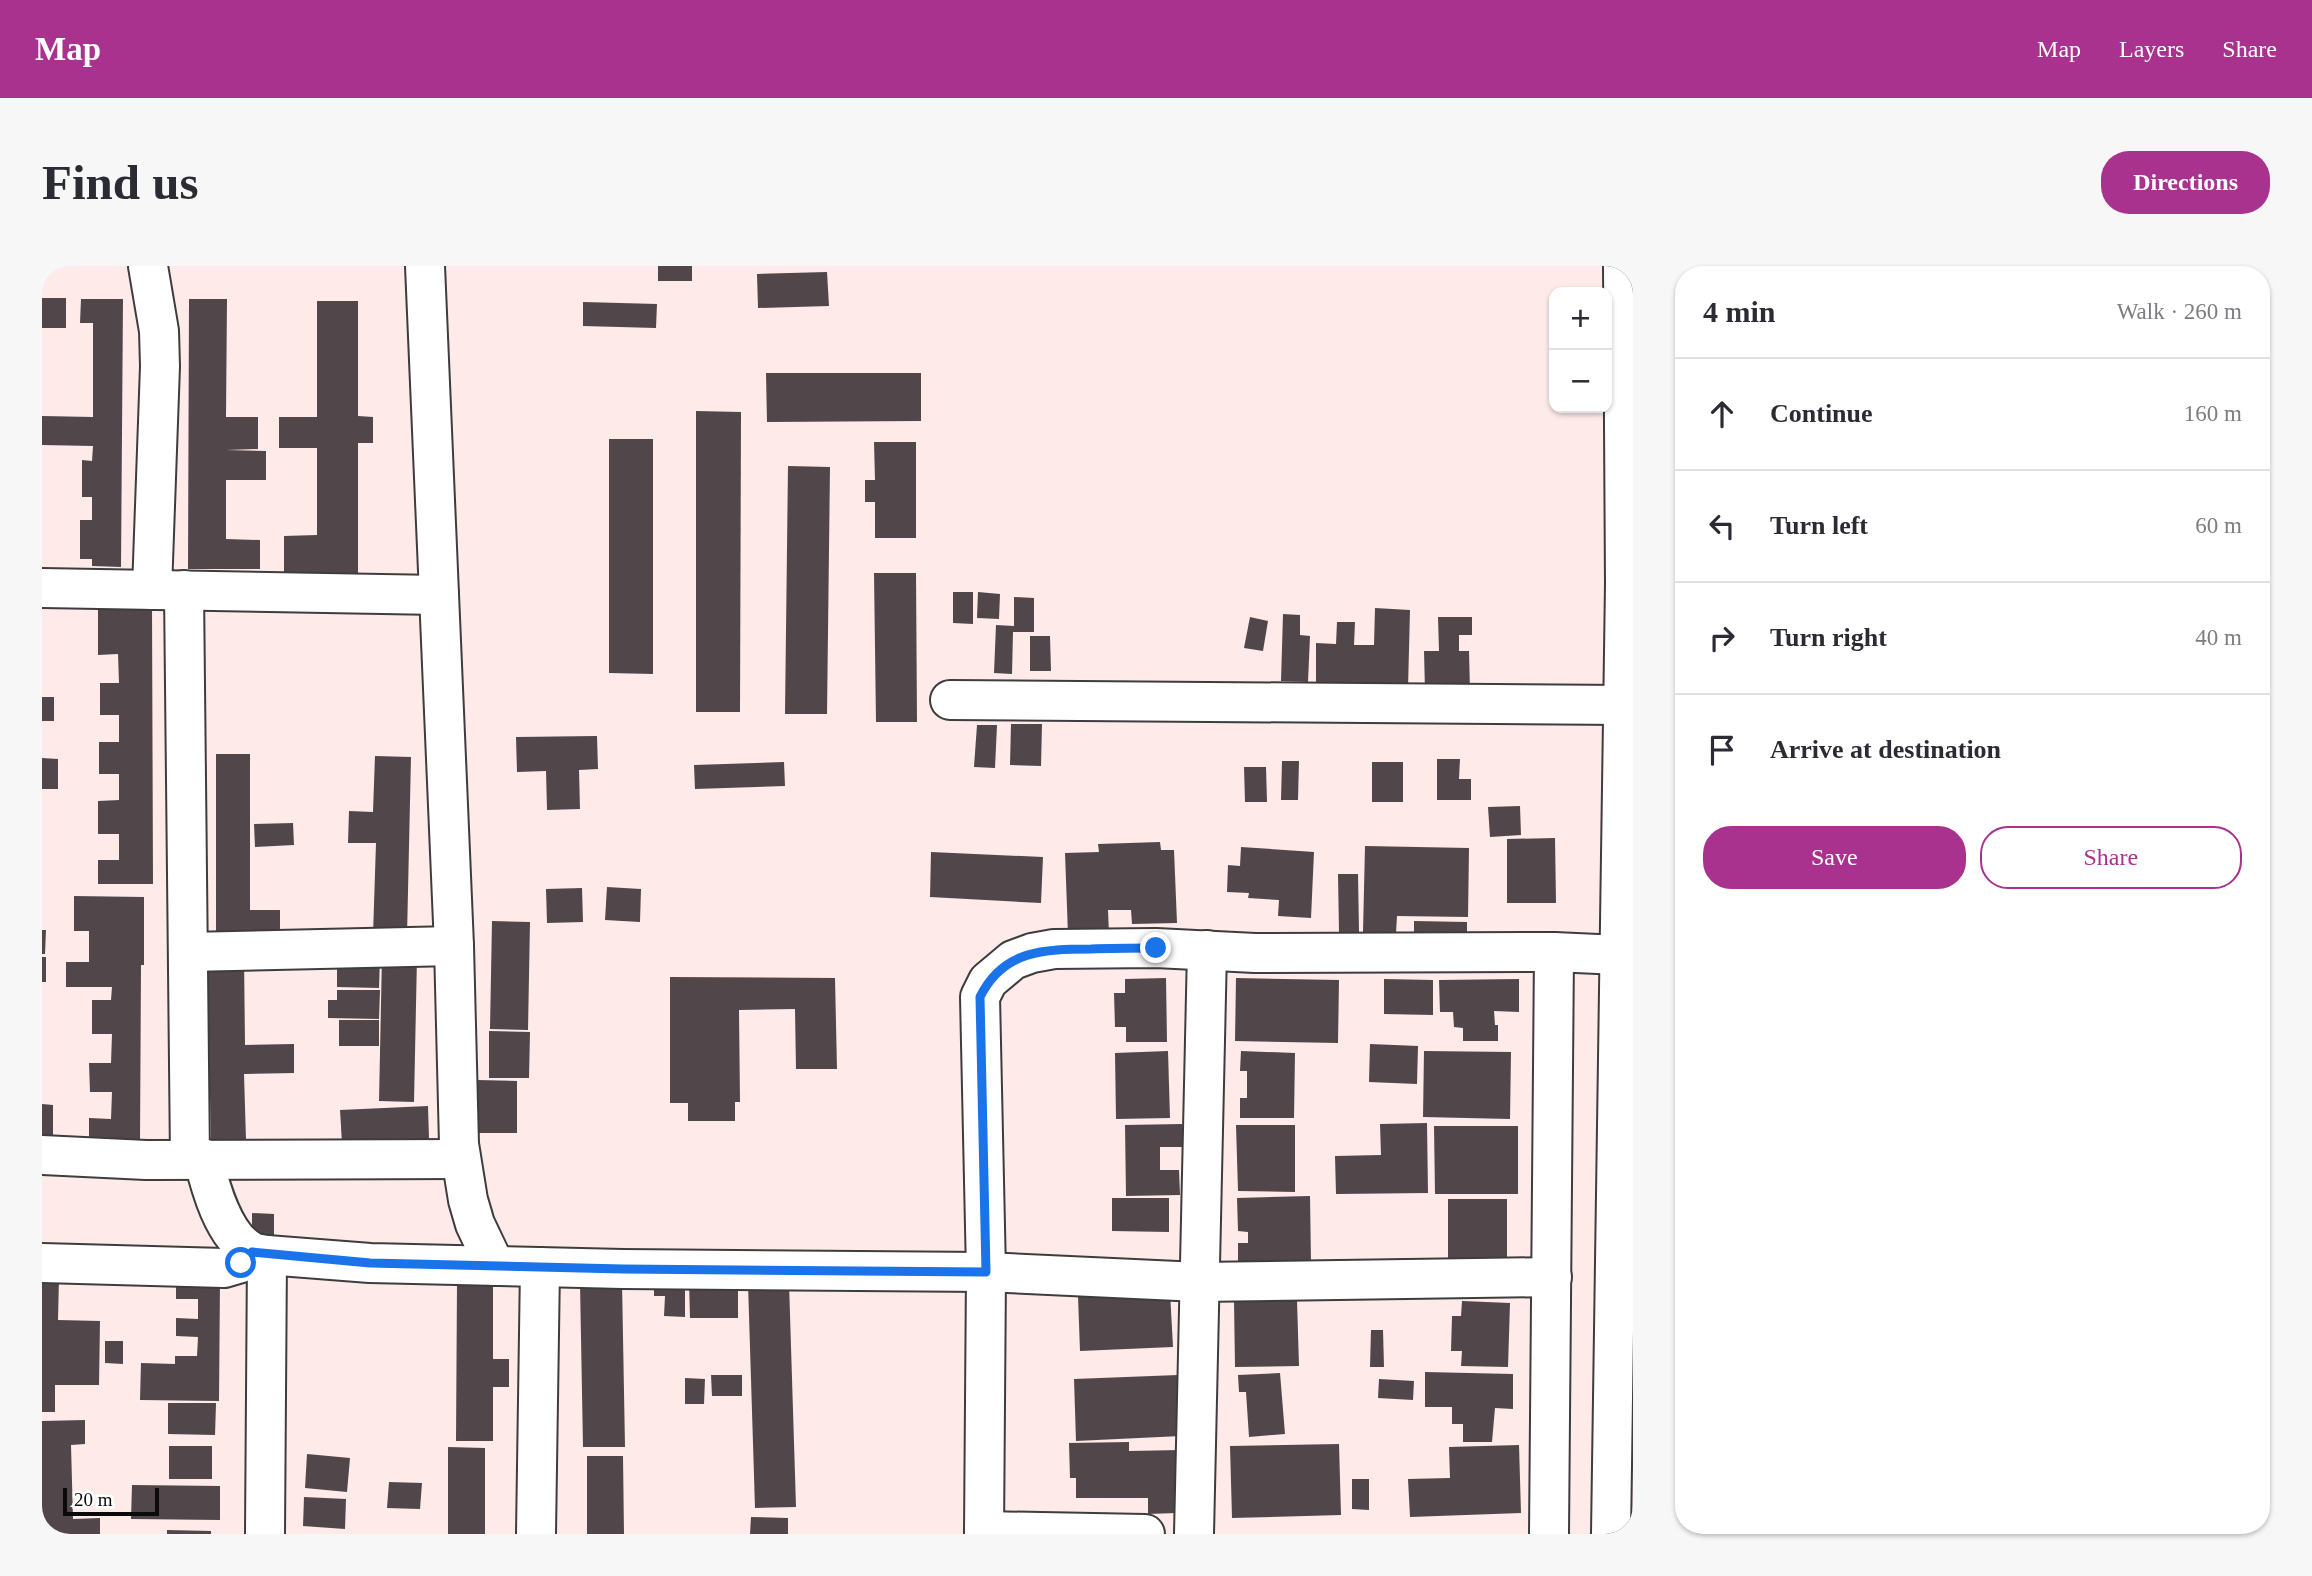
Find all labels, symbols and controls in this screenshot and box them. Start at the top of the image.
text: Map [35,31,101,67]
text: Map [2037,36,2081,62]
text: Layers [2119,36,2184,62]
text: Share [2222,36,2277,62]
button: Directions [2101,151,2270,214]
text: Find us [42,155,199,210]
map controls [1549,287,1612,413]
button: + [1549,287,1612,350]
text: 4 min [1703,295,1776,328]
text: Walk · 260 m [2117,299,2242,324]
button: − [1549,350,1612,413]
icon: ahead [1703,395,1741,433]
text: Continue [1770,399,1873,428]
text: 160 m [2184,401,2242,426]
icon: left [1703,507,1741,545]
text: Turn left [1770,511,1868,540]
text: 60 m [2195,513,2242,538]
icon: right [1703,619,1741,657]
text: Turn right [1770,623,1887,652]
text: 40 m [2195,625,2242,650]
icon: arrive [1703,731,1741,769]
text: Arrive at destination [1770,735,2001,764]
button: Save [1703,826,1966,889]
button: Share [1980,826,2242,889]
route end [1140,932,1171,963]
route start [225,1247,256,1278]
scale bar [63,1485,159,1517]
text: 20 m [74,1489,113,1510]

